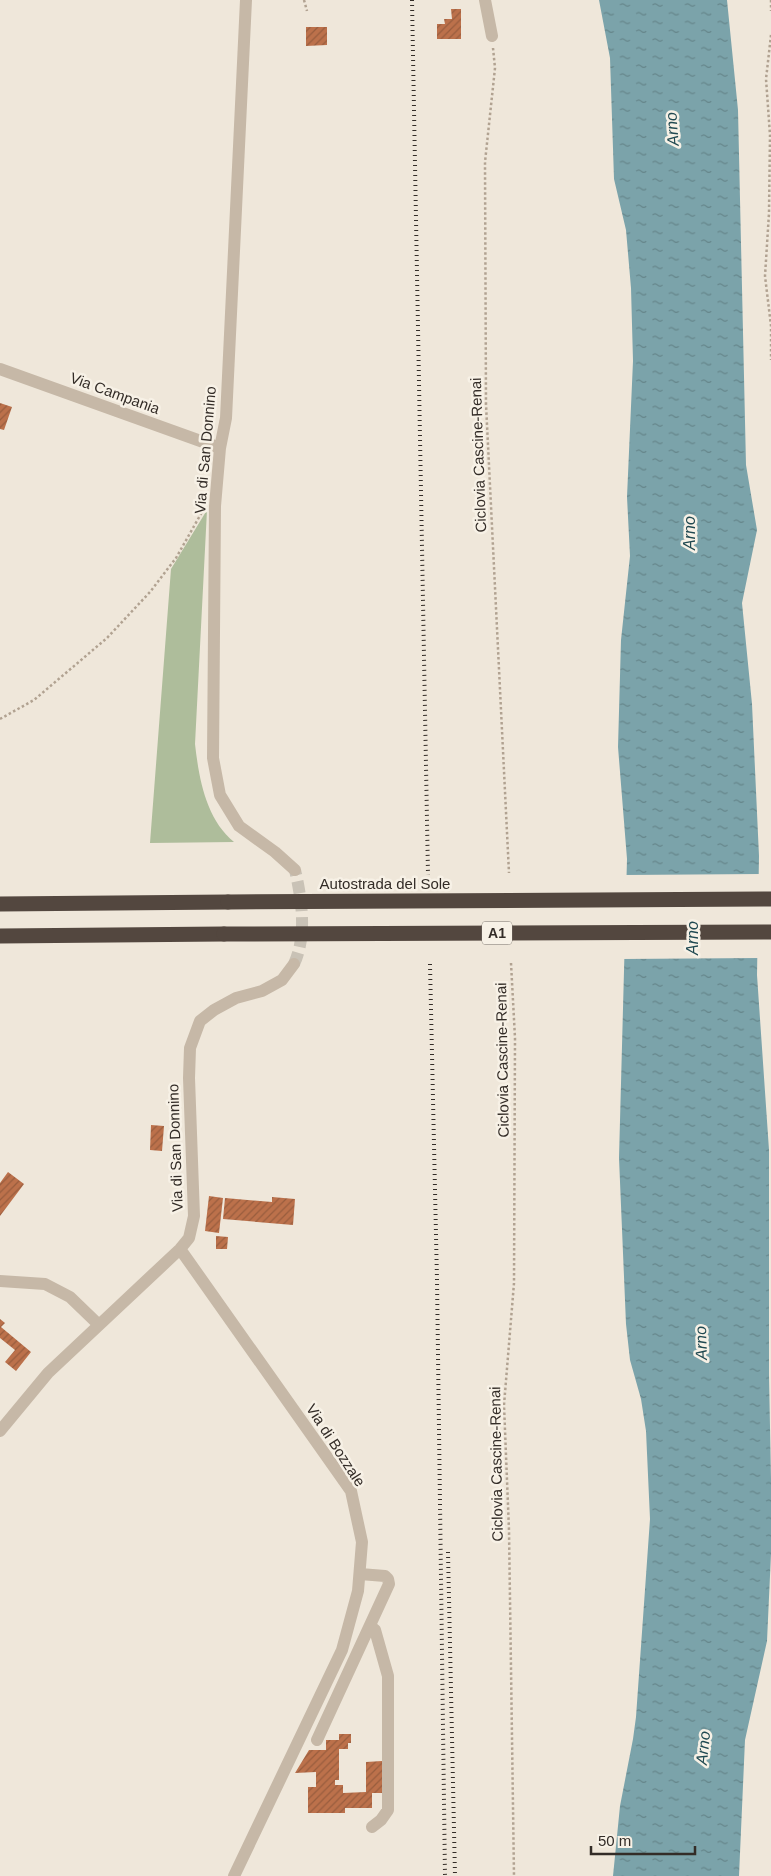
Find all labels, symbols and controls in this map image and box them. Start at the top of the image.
water label: Arno [662,111,682,147]
street label: Via Campania [68,369,163,417]
street label: Ciclovia Cascine-Renai [467,377,489,533]
street label: Via di San Donnino [191,385,219,515]
water label: Arno [681,516,698,551]
street label: Autostrada del Sole [320,875,450,892]
road number: A1 [482,921,512,944]
water label: Arno [684,921,701,956]
street label: Ciclovia Cascine-Renai [492,982,512,1138]
street label: Via di San Donnino [164,1084,186,1212]
water label: Arno [692,1326,710,1361]
street label: Ciclovia Cascine-Renai [486,1386,506,1542]
street label: Via di Bozzale [303,1401,369,1489]
water label: Arno [693,1730,713,1767]
scale bar [591,1824,695,1856]
text: 50 m [598,1832,631,1849]

